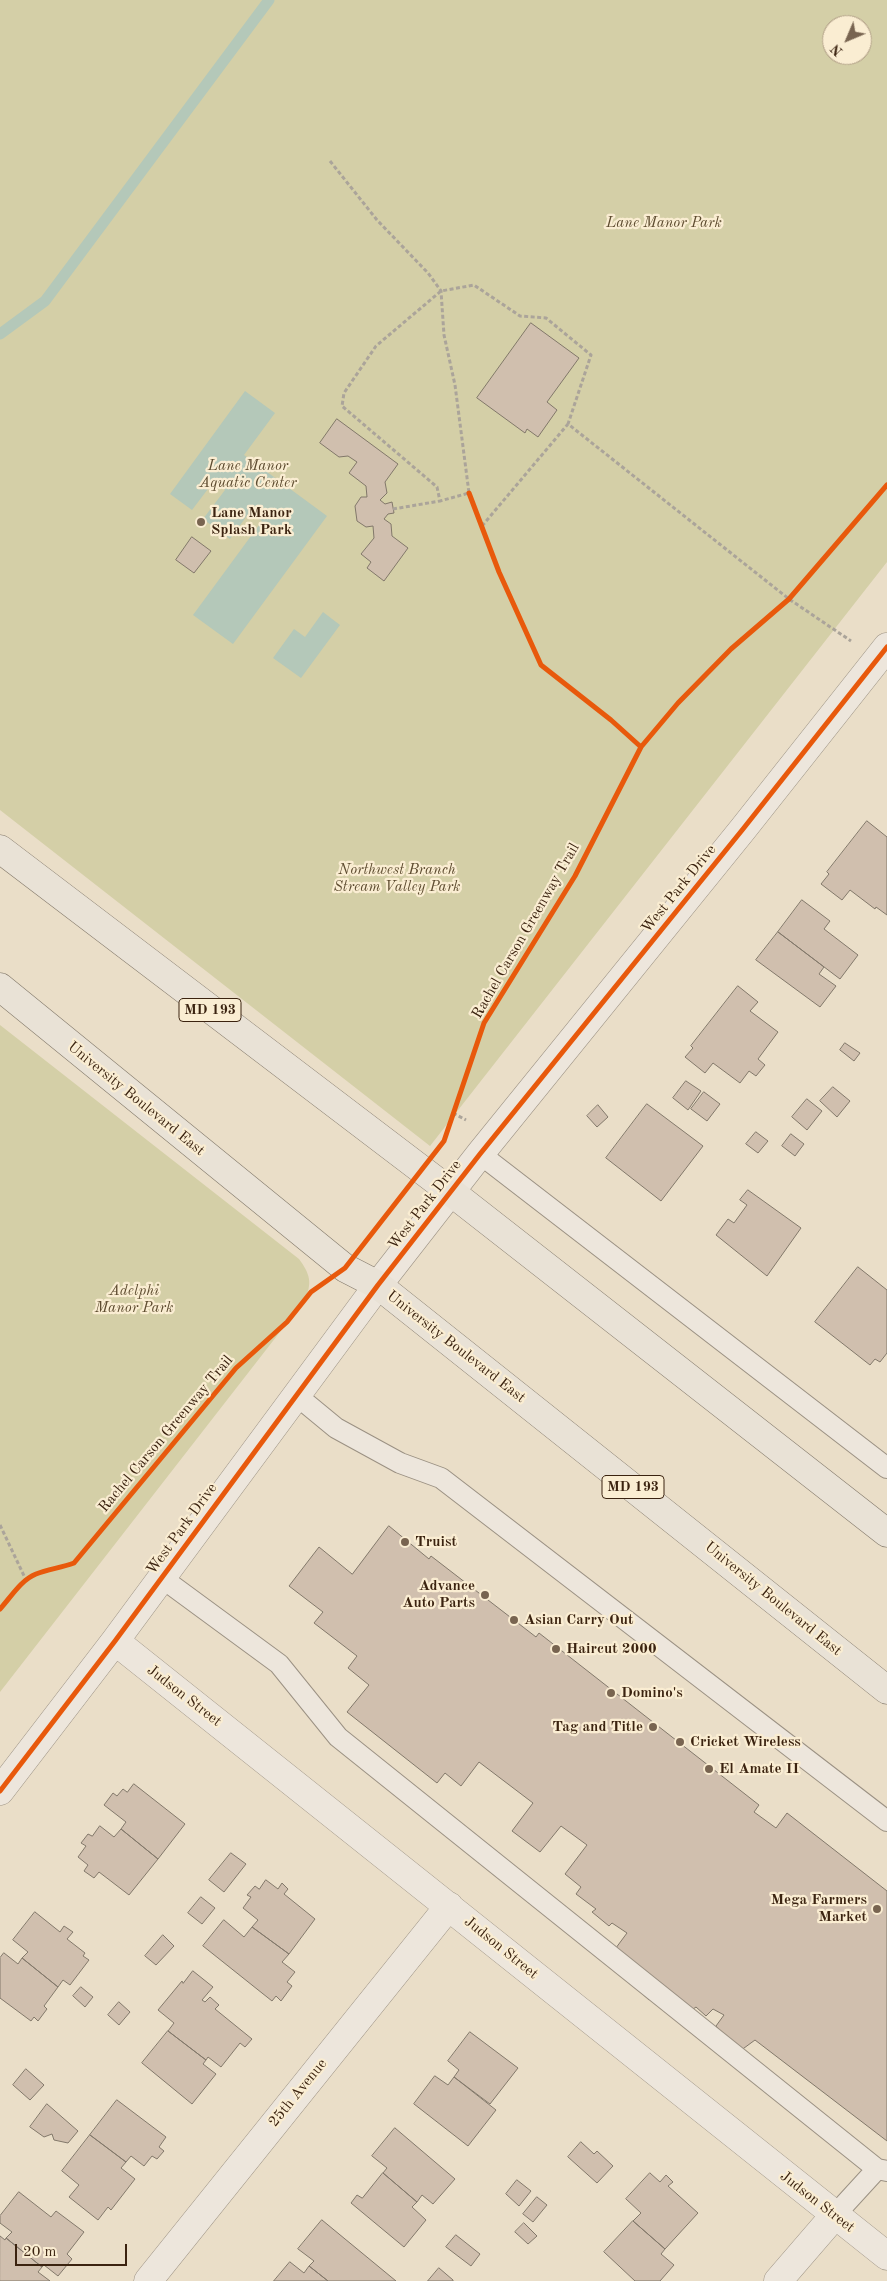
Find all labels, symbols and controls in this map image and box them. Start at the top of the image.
north arrow [822,15,872,65]
text: N [828,41,846,59]
park label: Lane Manor Park [606,214,722,232]
park label: Lane Manor Aquatic Center [199,457,297,492]
place label: Lane Manor Splash Park [211,504,292,539]
marker: Lane Manor Splash Park [195,516,207,528]
street label: Rachel Carson Greenway Trail [468,840,584,1022]
street label: West Park Drive [638,841,720,937]
park label: Northwest Branch Stream Valley Park [334,861,460,896]
road number: MD 193 [179,998,241,1022]
street label: University Boulevard East [64,1038,208,1160]
street label: West Park Drive [384,1157,466,1253]
park label: Adelphi Manor Park [95,1282,173,1317]
street label: University Boulevard East [383,1287,529,1407]
street label: Rachel Carson Greenway Trail [95,1352,237,1516]
road number: MD 193 [602,1475,664,1498]
street label: West Park Drive [143,1480,221,1578]
place label: Truist [415,1533,457,1551]
marker: Truist [399,1536,411,1548]
street label: University Boulevard East [701,1538,845,1660]
place label: Advance Auto Parts [402,1577,475,1612]
marker: Advance Auto Parts [479,1589,491,1601]
place label: Asian Carry Out [524,1611,633,1629]
marker: Asian Carry Out [508,1614,520,1626]
place label: Haircut 2000 [566,1640,657,1658]
marker: Haircut 2000 [550,1643,562,1655]
street label: Judson Street [143,1661,225,1731]
place label: Domino's [621,1684,683,1702]
marker: Domino's [605,1687,617,1699]
place label: Tag and Title [552,1718,643,1736]
marker: Tag and Title [647,1721,659,1733]
place label: Cricket Wireless [690,1733,801,1751]
marker: Cricket Wireless [674,1736,686,1748]
place label: El Amate II [719,1760,799,1778]
marker: El Amate II [703,1763,715,1775]
place label: Mega Farmers Market [771,1891,867,1926]
marker: Mega Farmers Market [871,1903,883,1915]
street label: Judson Street [460,1913,542,1983]
street label: 25th Avenue [265,2055,331,2131]
street label: Judson Street [776,2167,858,2237]
scale bar [18,2234,130,2266]
text: 20 m [23,2245,57,2260]

